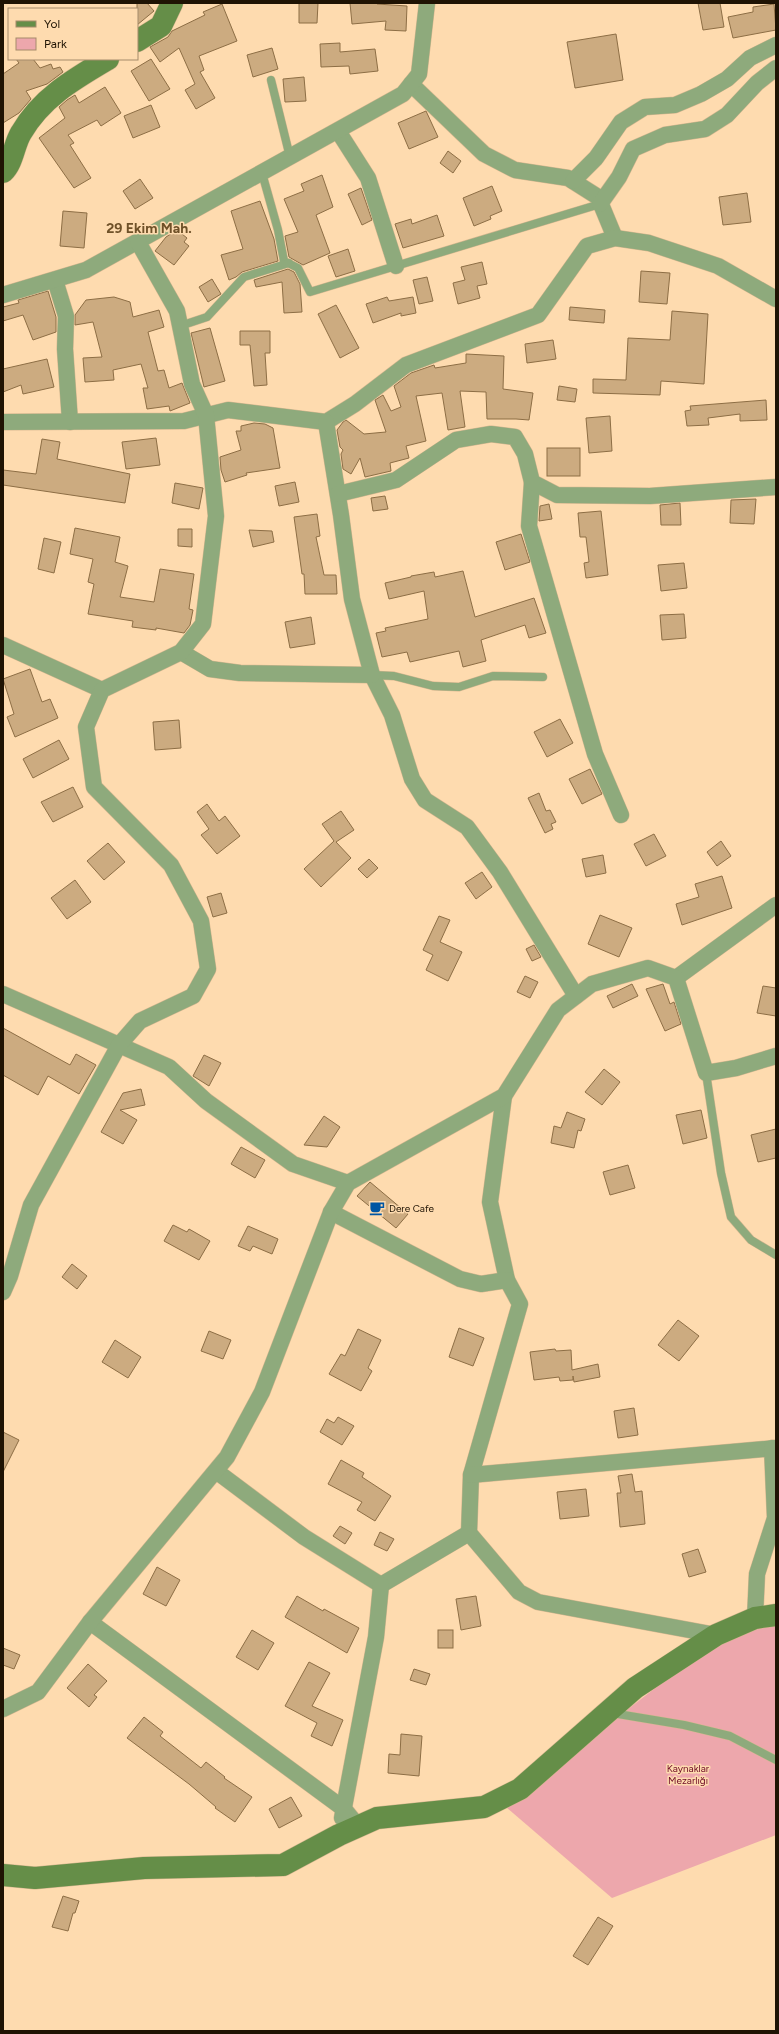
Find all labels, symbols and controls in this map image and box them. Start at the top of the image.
legend [8,8,138,60]
text: Yol [44,17,60,31]
text: Park [44,37,67,51]
district label: 29 Ekim Mah. [106,220,192,237]
cafe icon: Dere Cafe [368,1199,386,1217]
place label: Dere Cafe [389,1202,435,1215]
park label: Kaynaklar Mezarlığı [667,1762,710,1787]

